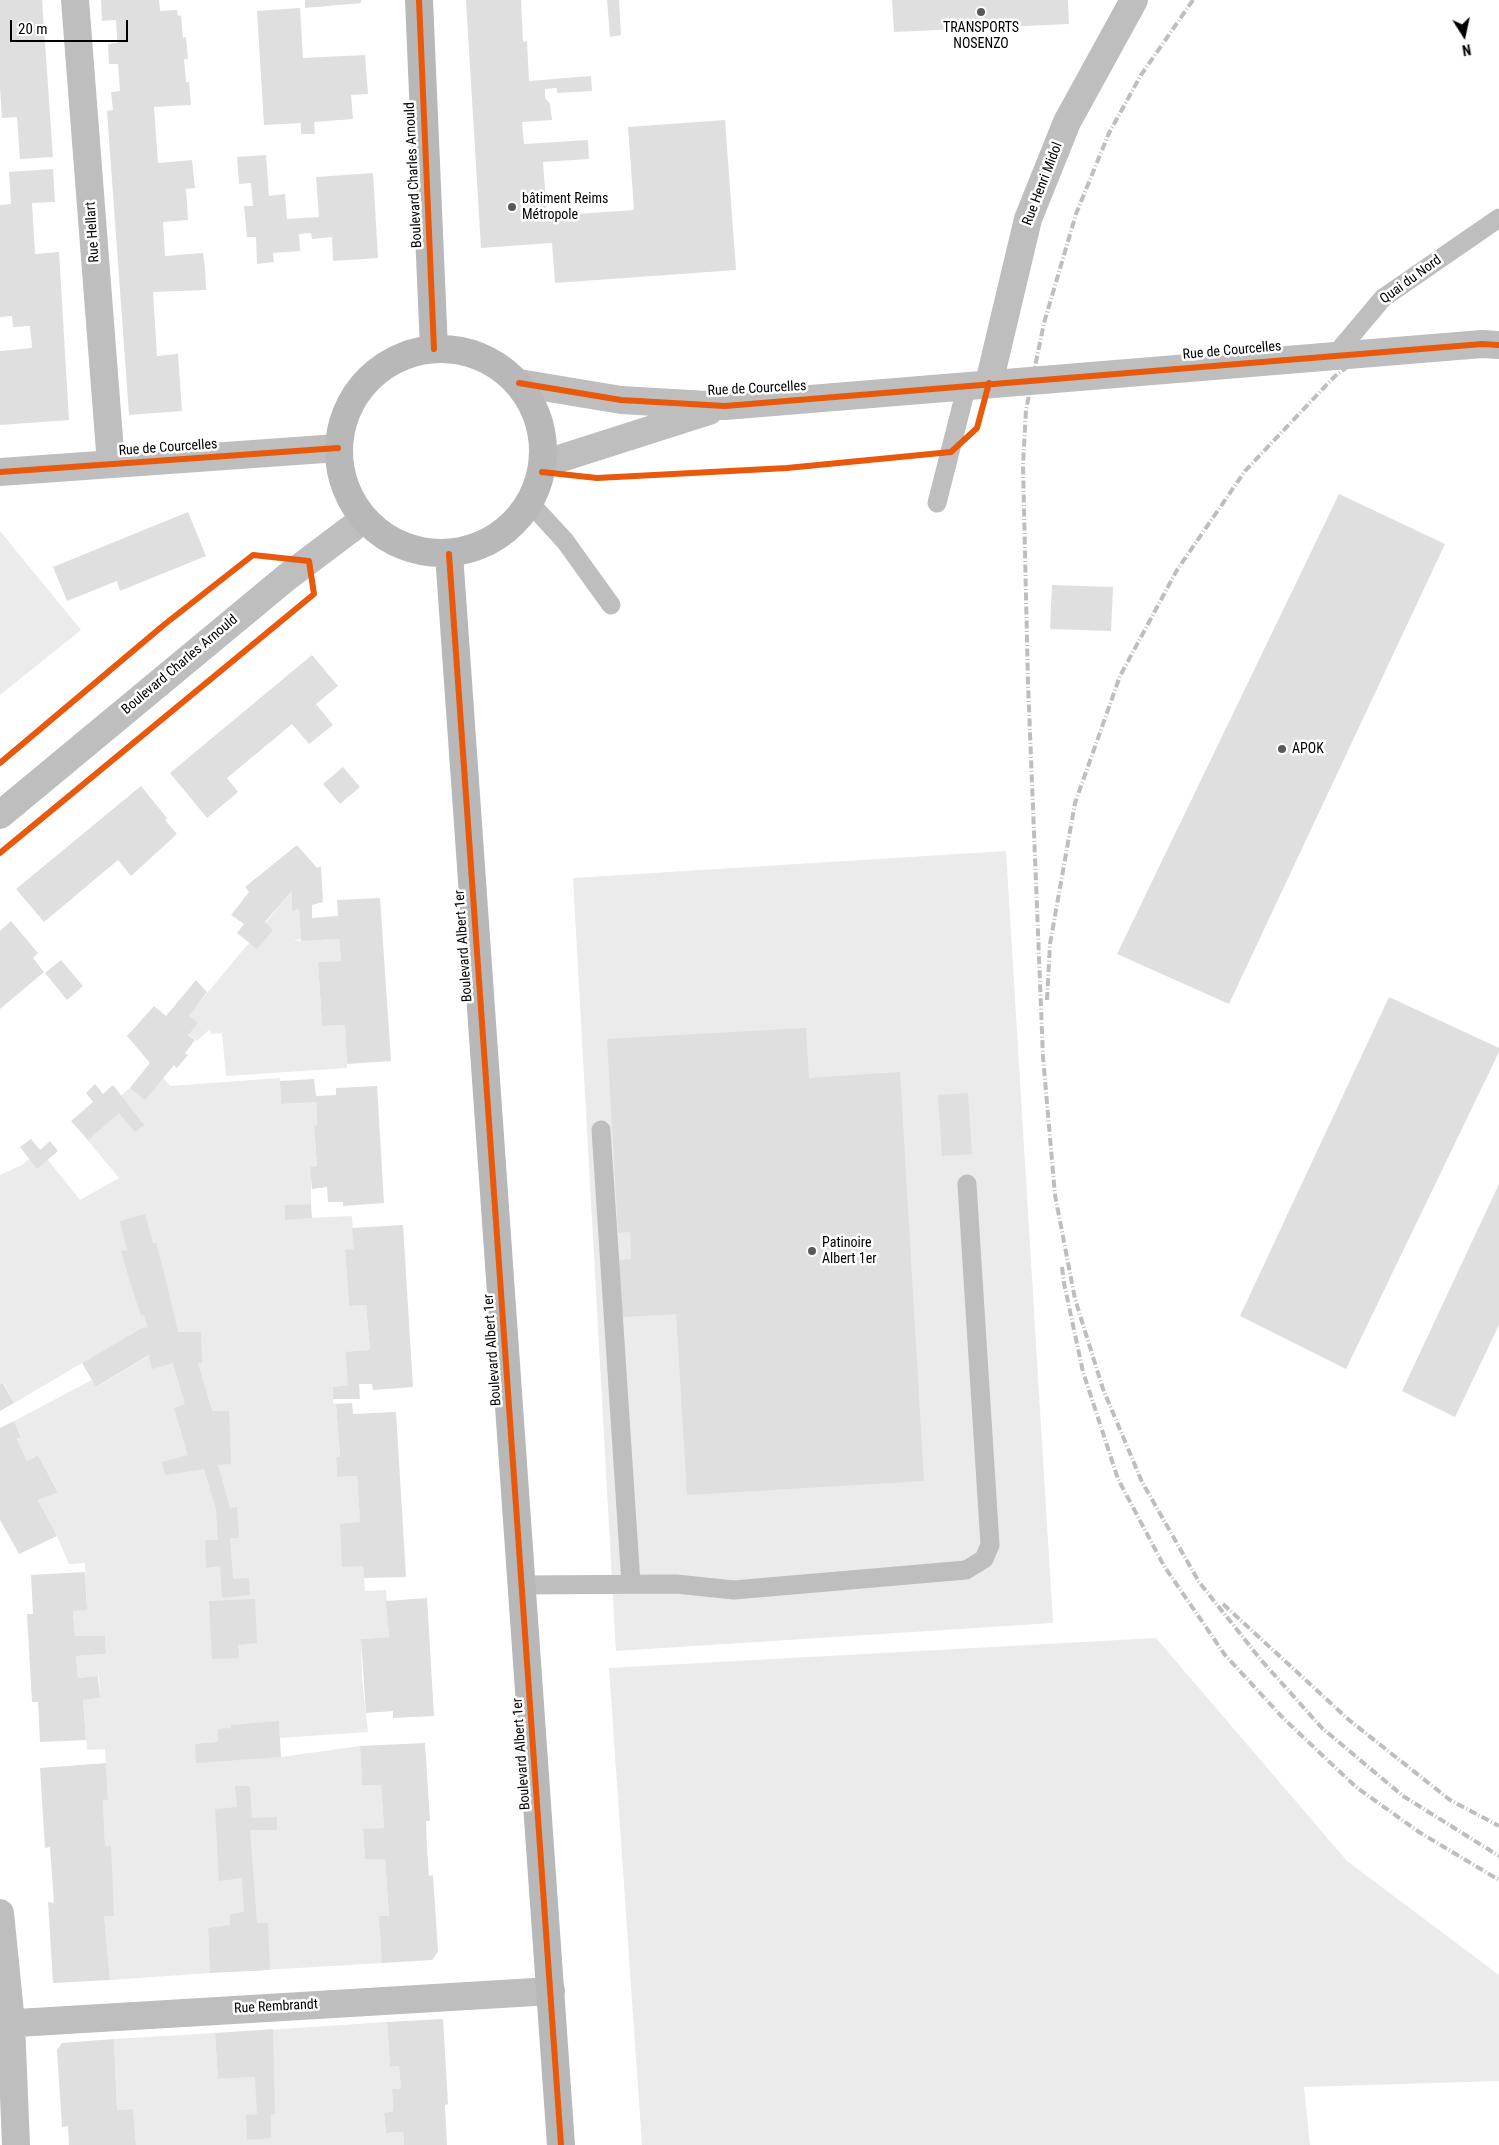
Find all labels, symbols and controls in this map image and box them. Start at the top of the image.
marker: TRANSPORTS NOSENZO [975,6,987,18]
scale bar [12,10,130,42]
north arrow [1439,10,1489,60]
text: 20 m [18,20,48,38]
place label: TRANSPORTS NOSENZO [943,20,1019,52]
text: N [1461,41,1472,58]
street label: Boulevard Charles Arnould [402,102,426,248]
street label: Rue Henri Midol [1019,140,1067,228]
place label: bâtiment Reims Métropole [522,191,608,223]
street label: Rue Hellart [82,201,104,263]
marker: bâtiment Reims Métropole [506,201,518,213]
street label: Quai du Nord [1377,252,1445,308]
street label: Rue de Courcelles [1182,338,1282,364]
street label: Rue de Courcelles [707,378,807,400]
street label: Rue de Courcelles [118,436,218,460]
street label: Boulevard Charles Arnould [119,612,241,718]
place label: APOK [1292,741,1324,757]
marker: APOK [1276,743,1288,755]
street label: Boulevard Albert 1er [452,889,476,1003]
place label: Patinoire Albert 1er [822,1235,876,1268]
marker: Patinoire Albert 1er [806,1245,818,1257]
street label: Boulevard Albert 1er [481,1293,505,1407]
street label: Boulevard Albert 1er [510,1697,534,1811]
street label: Rue Rembrandt [234,1996,318,2018]

